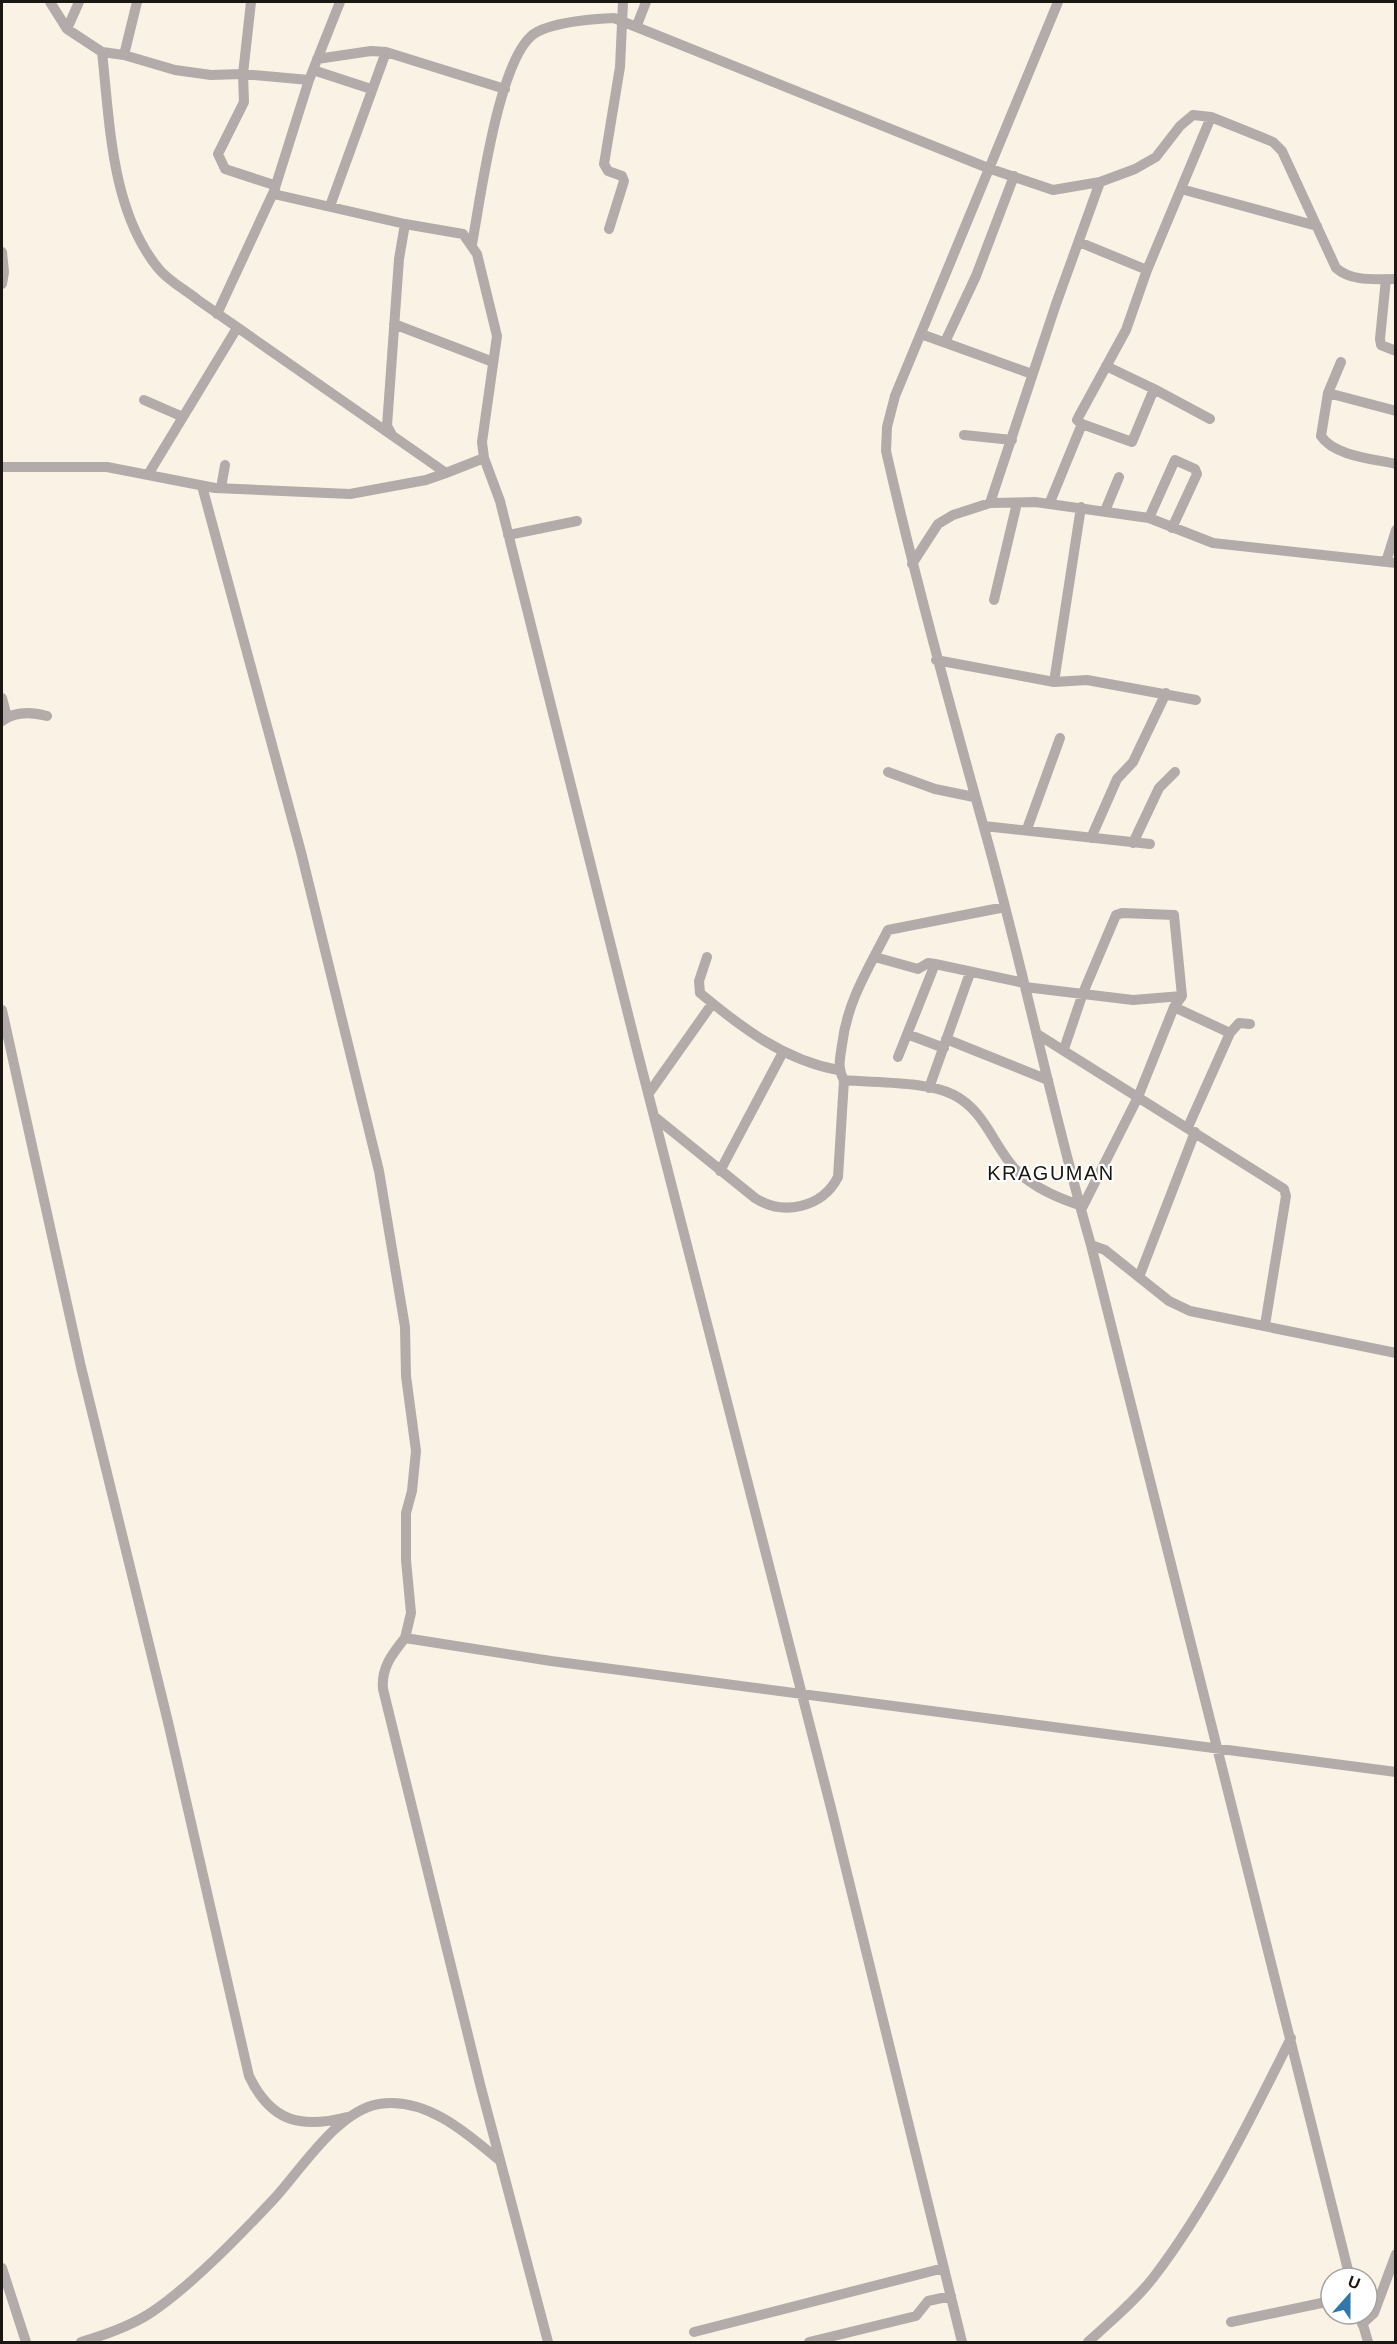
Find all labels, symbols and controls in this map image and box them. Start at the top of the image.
district label: KRAGUMAN [987,1162,1115,1184]
north arrow [1319,2266,1379,2326]
text: U [1346,2272,1363,2292]

